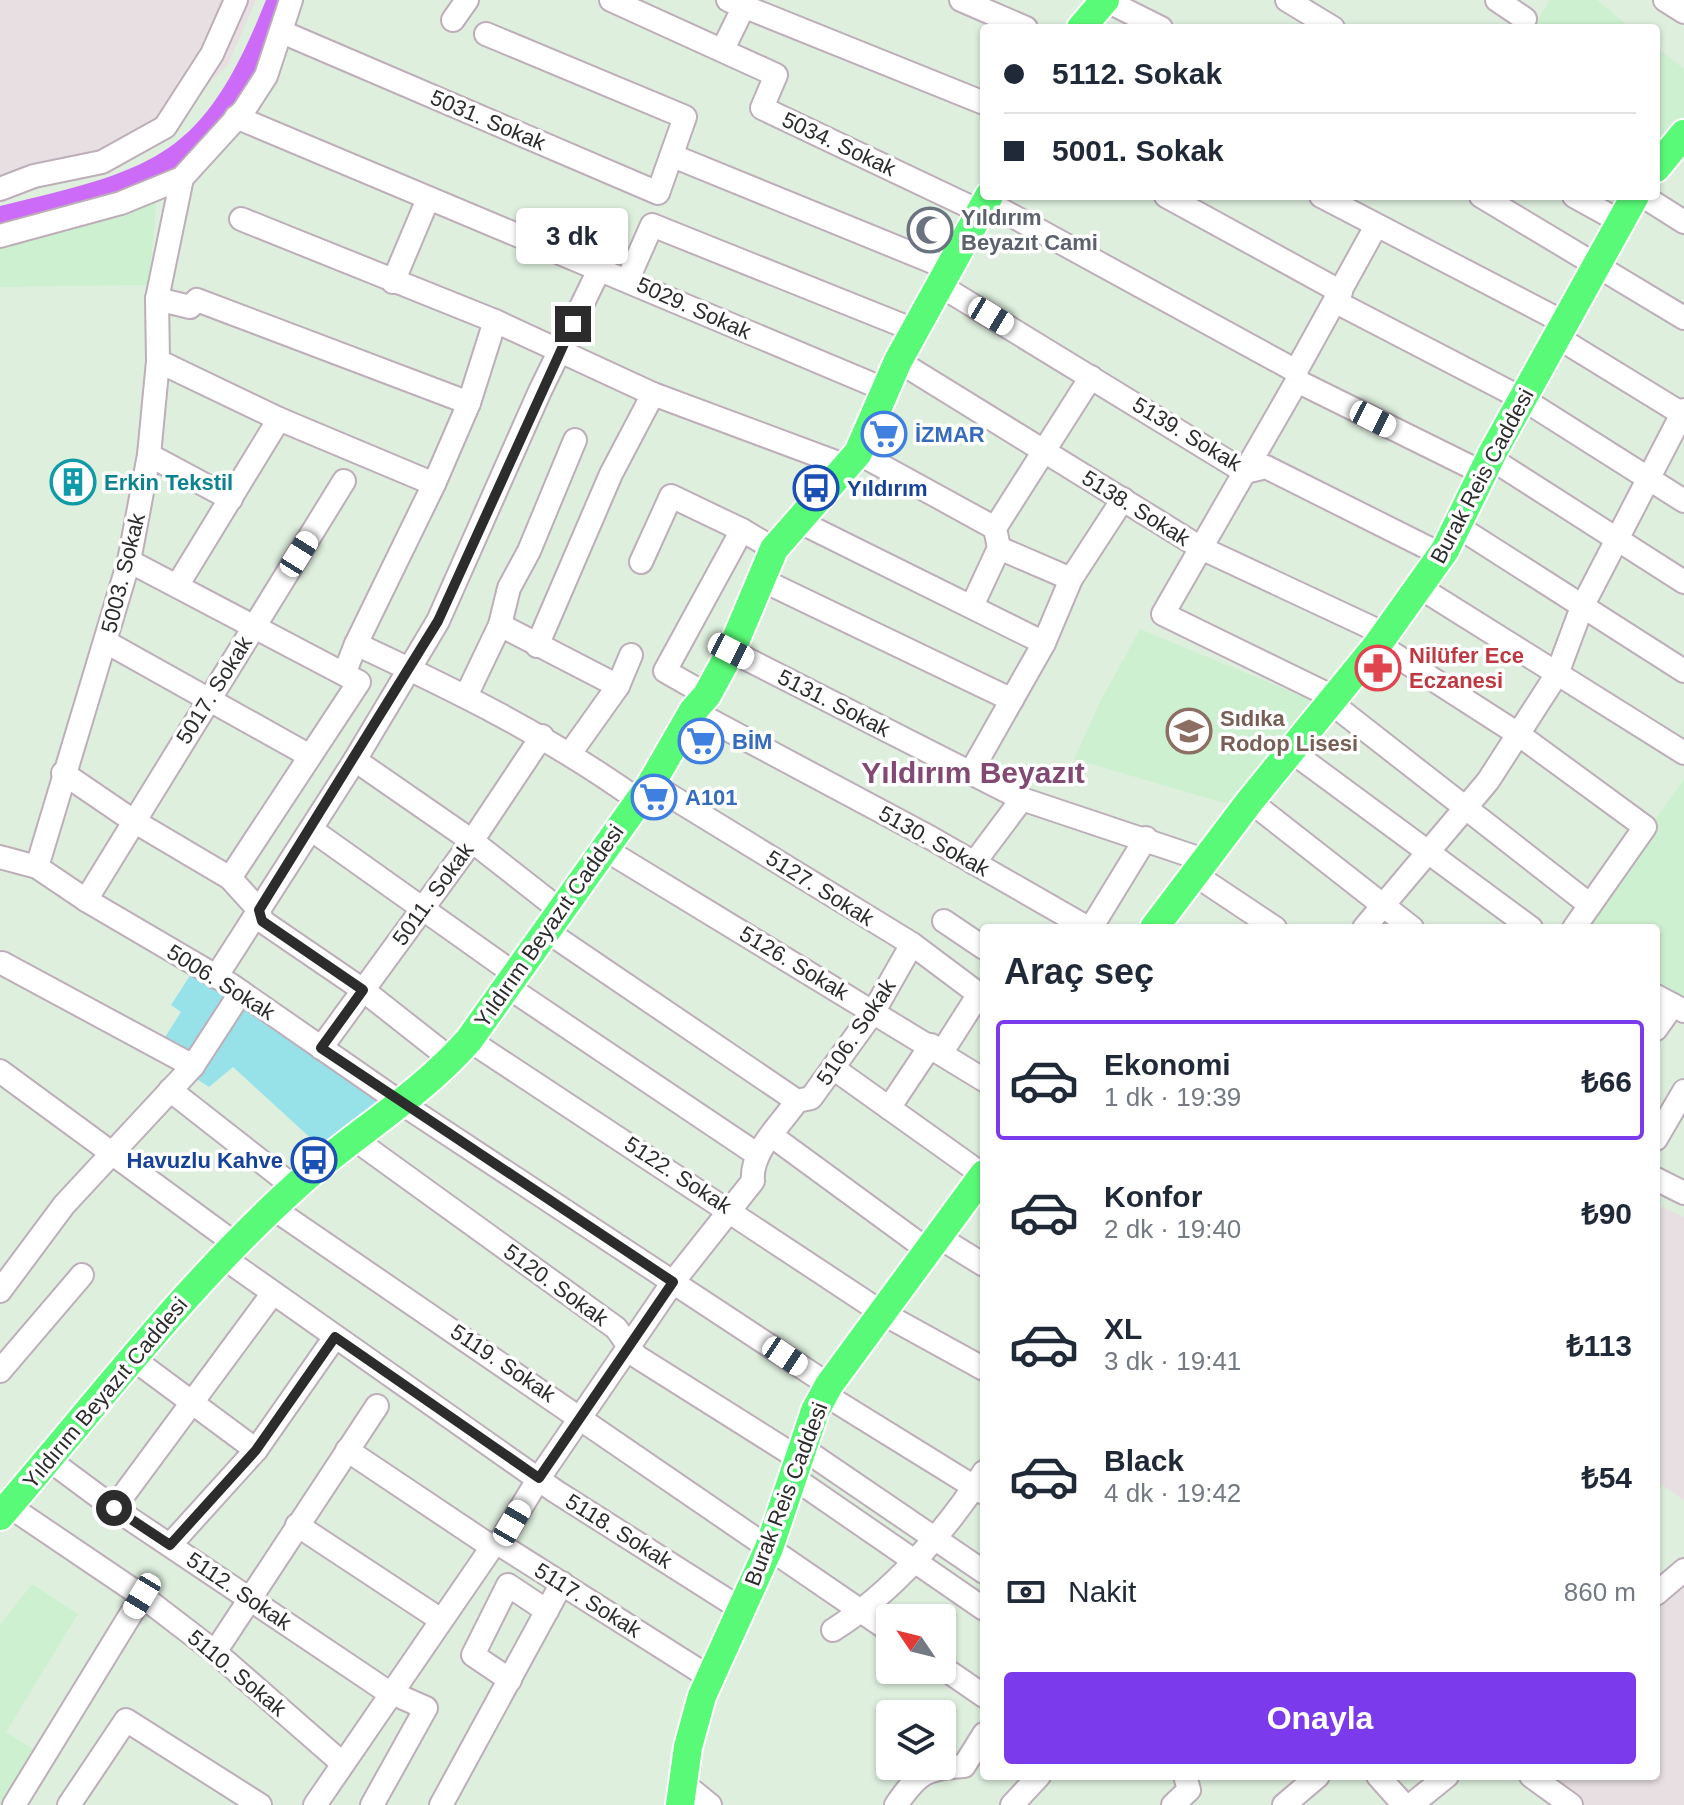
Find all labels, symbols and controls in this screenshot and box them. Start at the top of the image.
text: 5112. Sokak [1052,57,1222,90]
street label: 5031. Sokak [427,85,550,156]
street label: 5034. Sokak [778,107,901,182]
text: 5001. Sokak [1052,134,1224,167]
place label: Yıldırım Beyazıt Cami [961,205,1098,255]
mosque icon: Yıldırım Beyazıt Cami [906,206,954,254]
callout: 3 dk [517,208,629,264]
text: 3 dk [546,221,598,251]
street label: 5029. Sokak [633,272,756,345]
car [964,293,1018,339]
route end [555,306,591,342]
street label: Burak Reis Caddesi [1425,384,1539,568]
street label: 5139. Sokak [1128,392,1247,477]
car [1346,397,1400,441]
supermarket icon: İZMAR [860,410,908,458]
place label: İZMAR [915,422,985,447]
building icon: Erkin Tekstil [49,458,97,506]
bus stop icon: Yıldırım [792,464,840,512]
street label: 5138. Sokak [1078,465,1195,552]
place label: Erkin Tekstil [104,470,233,495]
place label: Yıldırım [847,476,928,501]
street label: 5003. Sokak [96,510,150,635]
car [276,527,322,581]
car [704,629,758,673]
street label: 5017. Sokak [171,631,258,748]
place label: Nilüfer Ece Eczanesi [1409,643,1524,693]
pharmacy icon: Nilüfer Ece Eczanesi [1354,644,1402,692]
street label: 5131. Sokak [774,664,895,742]
place label: Sıdıka Rodop Lisesi [1220,706,1358,756]
school or university icon: Sıdıka Rodop Lisesi [1165,707,1213,755]
supermarket icon: BİM [677,717,725,765]
place label: BİM [732,729,772,754]
district label: Yıldırım Beyazıt [861,756,1085,789]
supermarket icon: A101 [630,773,678,821]
place label: A101 [685,785,738,810]
street label: 5130. Sokak [874,800,994,882]
street label: Yıldırım Beyazıt Caddesi [469,820,629,1032]
street label: 5011. Sokak [387,837,479,950]
street label: 5127. Sokak [762,845,879,932]
street label: 5126. Sokak [735,921,854,1006]
street label: 5006. Sokak [163,939,280,1026]
text: Araç seç [1004,951,1154,992]
street label: 5106. Sokak [811,973,901,1090]
icon: car [1008,1044,1080,1116]
text: Ekonomi [1104,1048,1231,1081]
text: ₺66 [1581,1065,1632,1098]
text: 1 dk · 19:39 [1104,1082,1241,1112]
street label: 5122. Sokak [620,1131,737,1219]
bus stop icon: Havuzlu Kahve [290,1136,338,1184]
place label: Havuzlu Kahve [127,1148,283,1173]
icon: car [1008,1176,1080,1248]
text: Konfor [1104,1180,1202,1213]
text: ₺90 [1581,1197,1632,1230]
text: 2 dk · 19:40 [1104,1214,1241,1244]
street label: 5120. Sokak [499,1239,614,1332]
street label: Yıldırım Beyazıt Caddesi [18,1292,192,1494]
icon: car [1008,1308,1080,1380]
text: XL [1104,1312,1142,1345]
street label: 5119. Sokak [446,1319,561,1408]
text: ₺113 [1566,1329,1632,1362]
car [758,1333,812,1379]
text: 3 dk · 19:41 [1104,1346,1241,1376]
street label: Burak Reis Caddesi [739,1399,833,1589]
icon: car [1008,1440,1080,1512]
text: Black [1104,1444,1184,1477]
text: ₺54 [1581,1461,1632,1494]
text: 4 dk · 19:42 [1104,1478,1241,1508]
street label: 5118. Sokak [561,1488,678,1574]
route start [96,1490,132,1526]
car [490,1496,534,1550]
street label: 5112. Sokak [182,1547,297,1636]
street label: 5117. Sokak [530,1557,647,1643]
car [119,1569,165,1623]
icon: cash [1004,1570,1048,1614]
text: Nakit [1068,1575,1136,1608]
text: 860 m [1564,1577,1636,1607]
north arrow [876,1604,956,1684]
map controls [876,1604,956,1780]
street label: 5110. Sokak [183,1625,292,1722]
button: Onayla [1004,1672,1636,1764]
button: layers [876,1700,956,1780]

